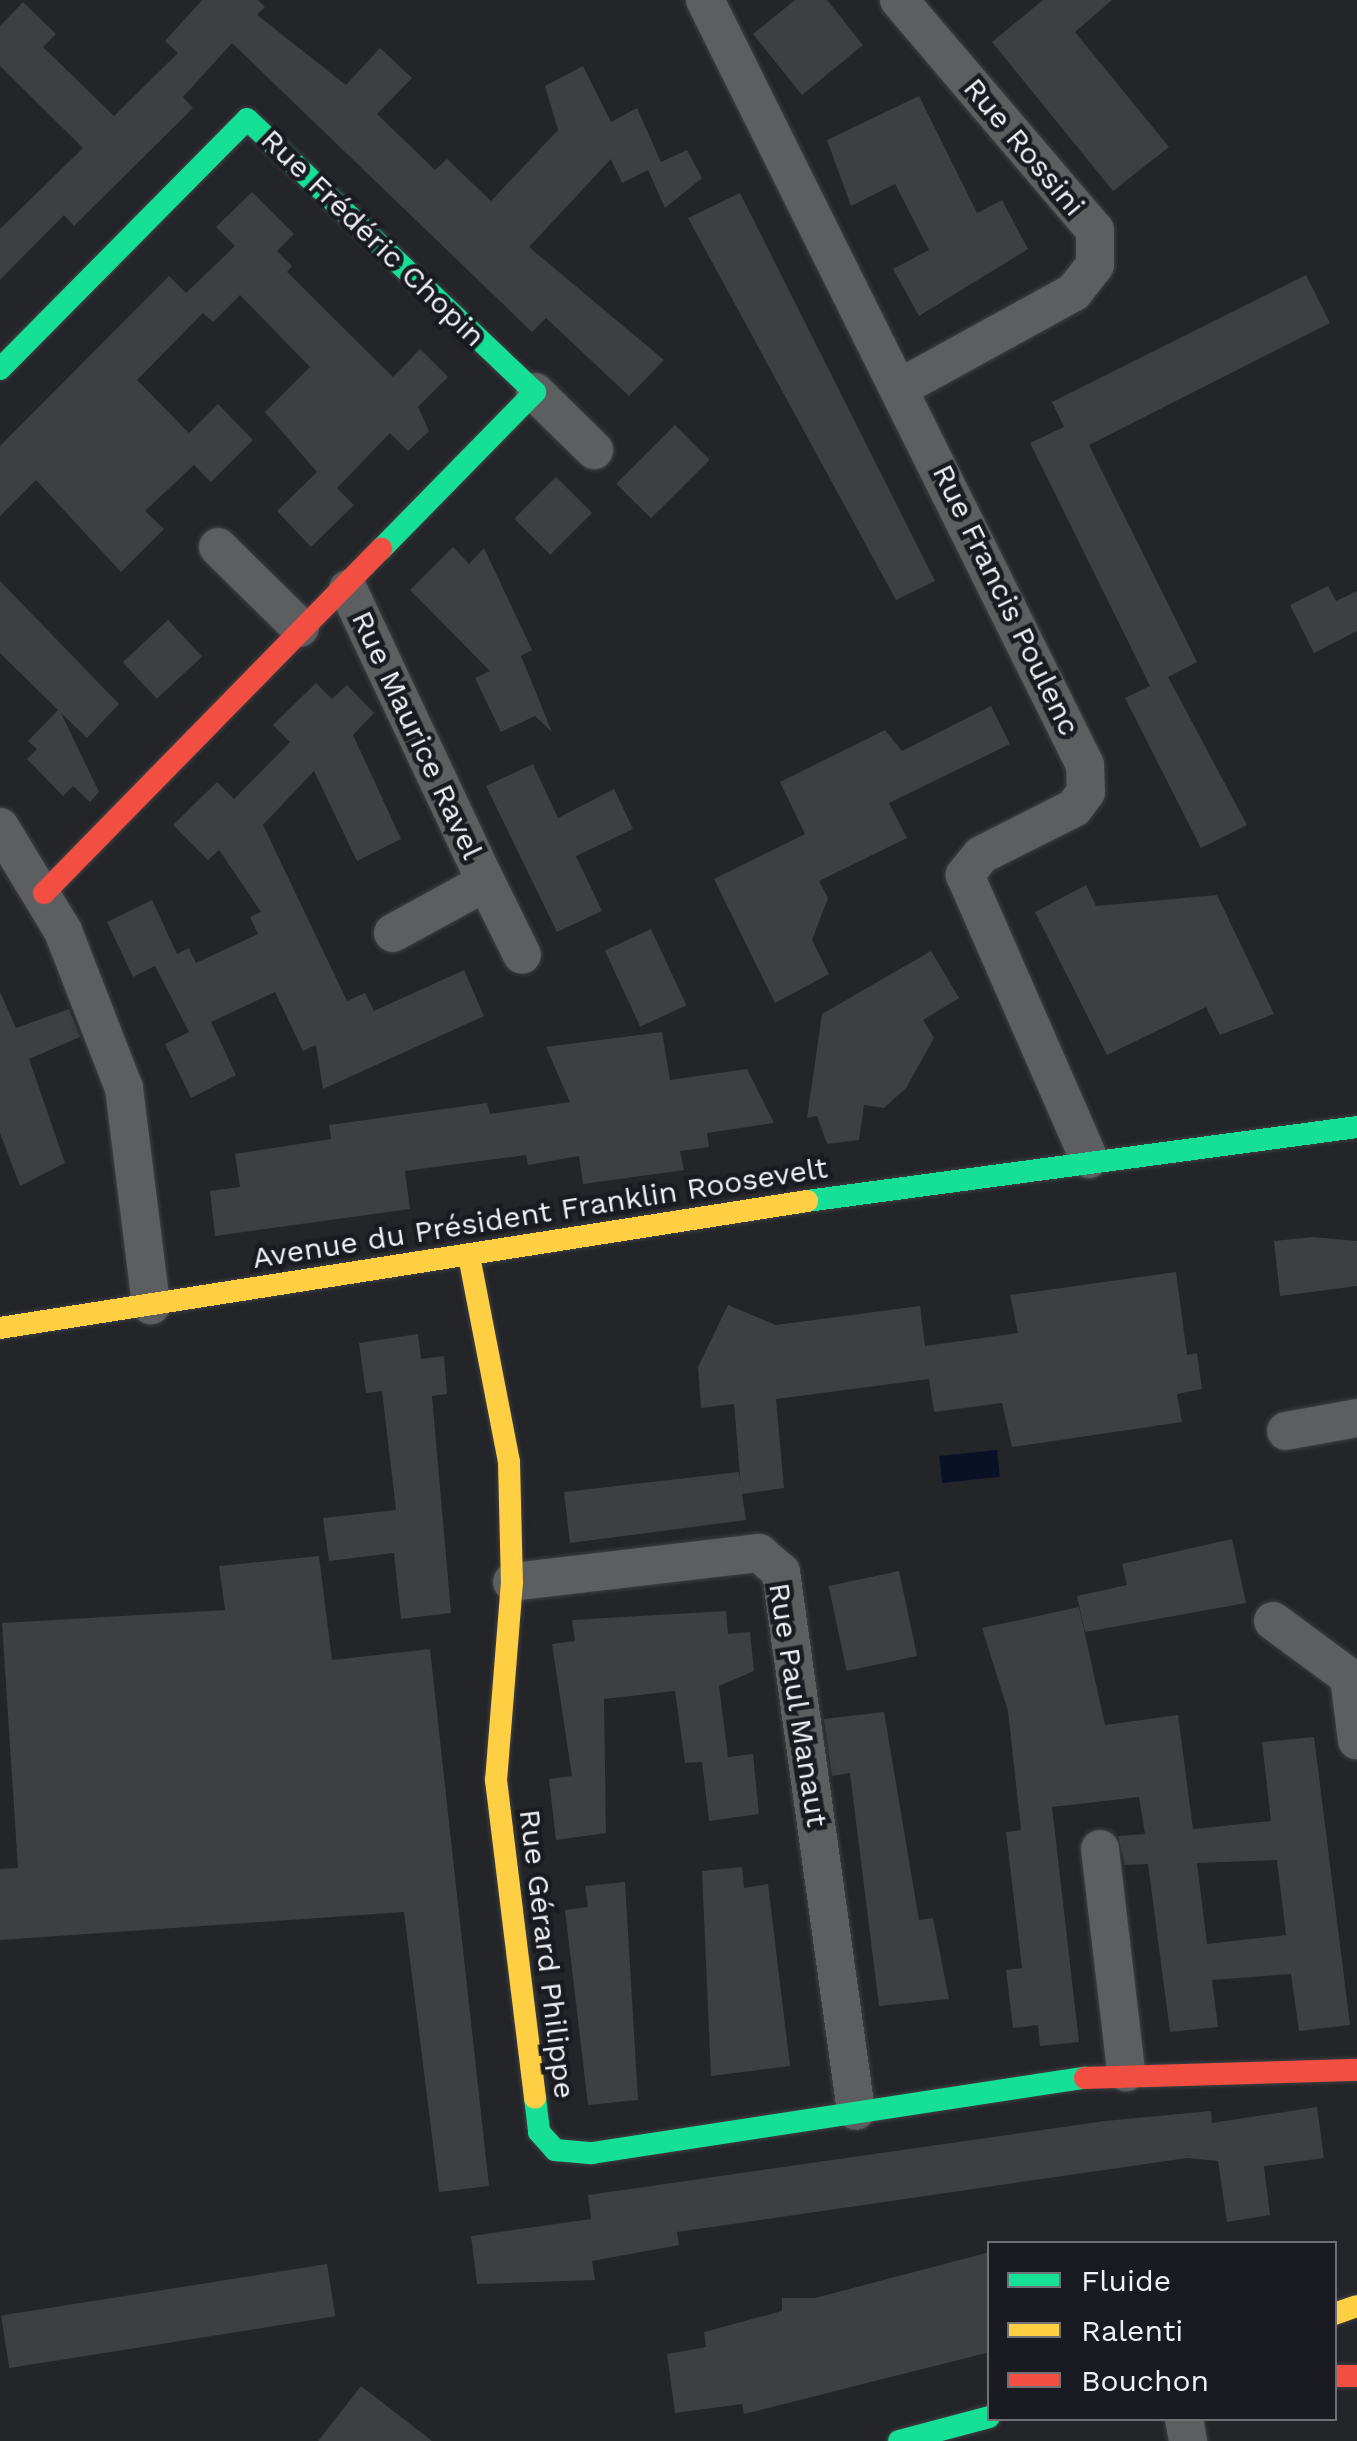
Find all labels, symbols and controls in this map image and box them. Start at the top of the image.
street label: Rue Rossini [956,71,1092,223]
street label: Rue Frédéric Chopin [253,122,493,354]
street label: Rue Francis Poulenc [925,458,1087,742]
street label: Rue Maurice Ravel [344,605,490,865]
street label: Avenue du Président Franklin Roosevelt [250,1150,830,1276]
street label: Rue Paul Manaut [761,1580,835,1830]
street label: Rue Gérard Philippe [511,1807,583,2101]
legend [987,2241,1337,2421]
text: Fluide [1081,2263,1171,2298]
text: Ralenti [1081,2313,1183,2348]
text: Bouchon [1081,2363,1209,2398]

